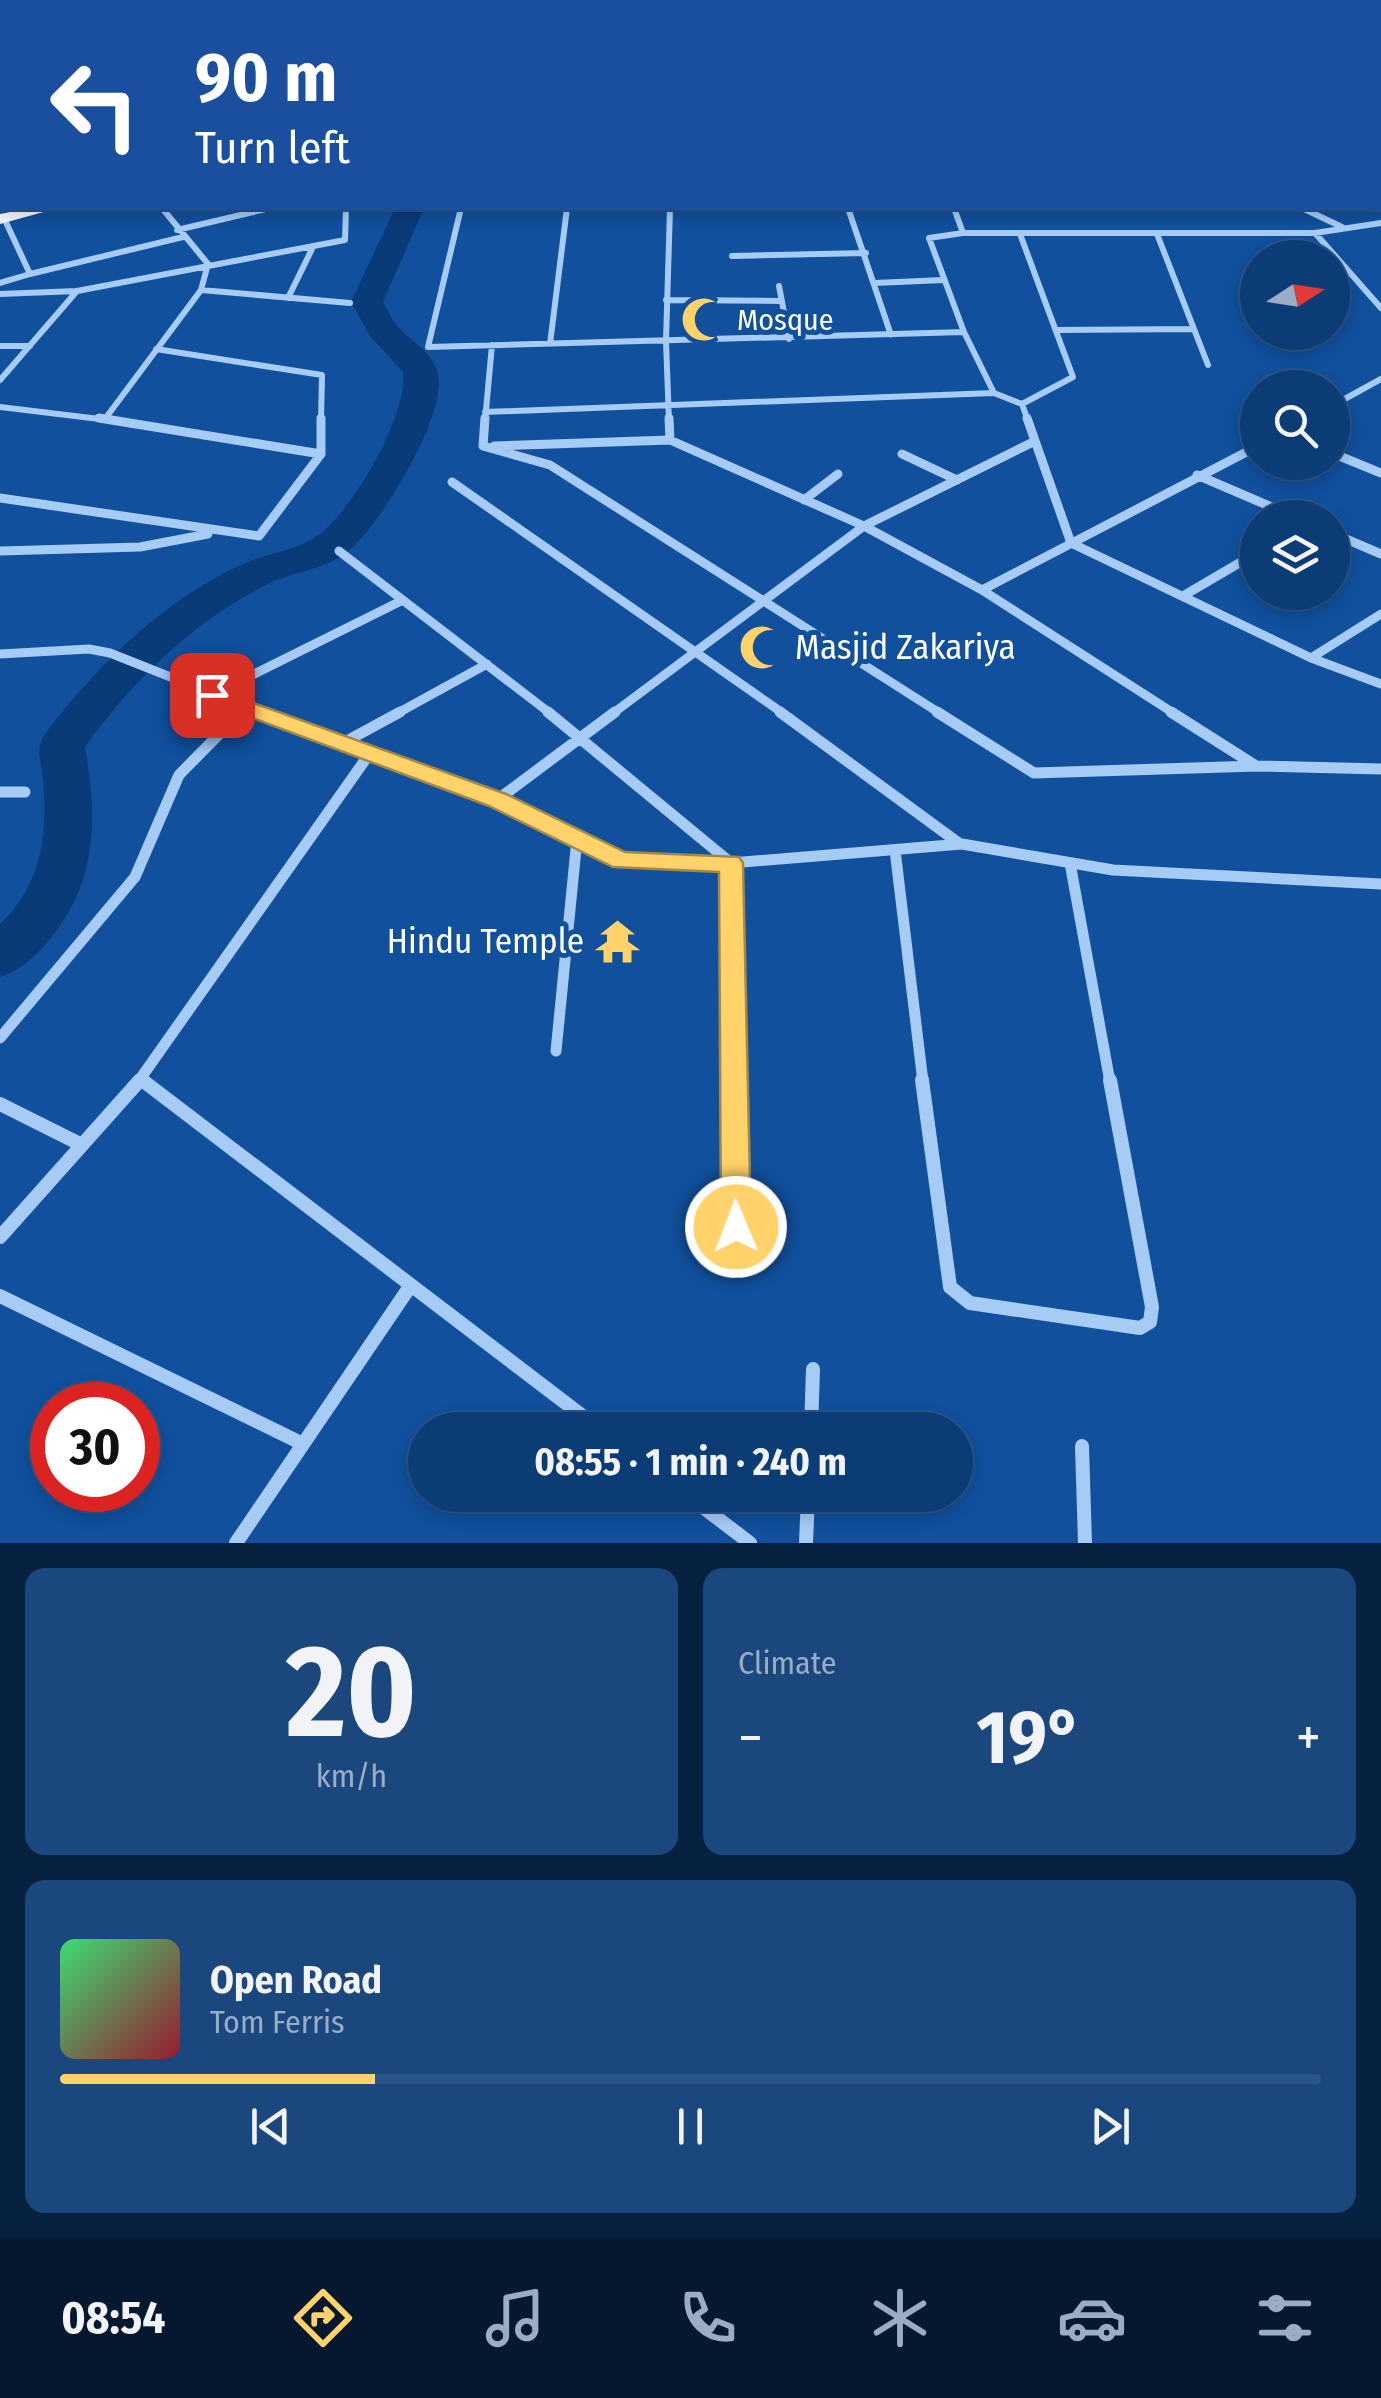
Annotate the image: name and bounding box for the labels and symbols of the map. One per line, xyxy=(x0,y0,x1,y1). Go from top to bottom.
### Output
north arrow xyxy=(1240,240,1350,350)
mosque icon: Mosque xyxy=(680,296,728,344)
place label: Mosque xyxy=(737,302,834,338)
mosque icon: Masjid Zakariya xyxy=(738,623,786,671)
place label: Masjid Zakariya xyxy=(795,626,1016,668)
pin xyxy=(170,653,255,738)
temple icon: Hindu Temple xyxy=(593,917,641,965)
place label: Hindu Temple xyxy=(387,920,584,962)
position arrow xyxy=(684,1175,788,1279)
speed limit sign: 30 xyxy=(30,1382,160,1512)

